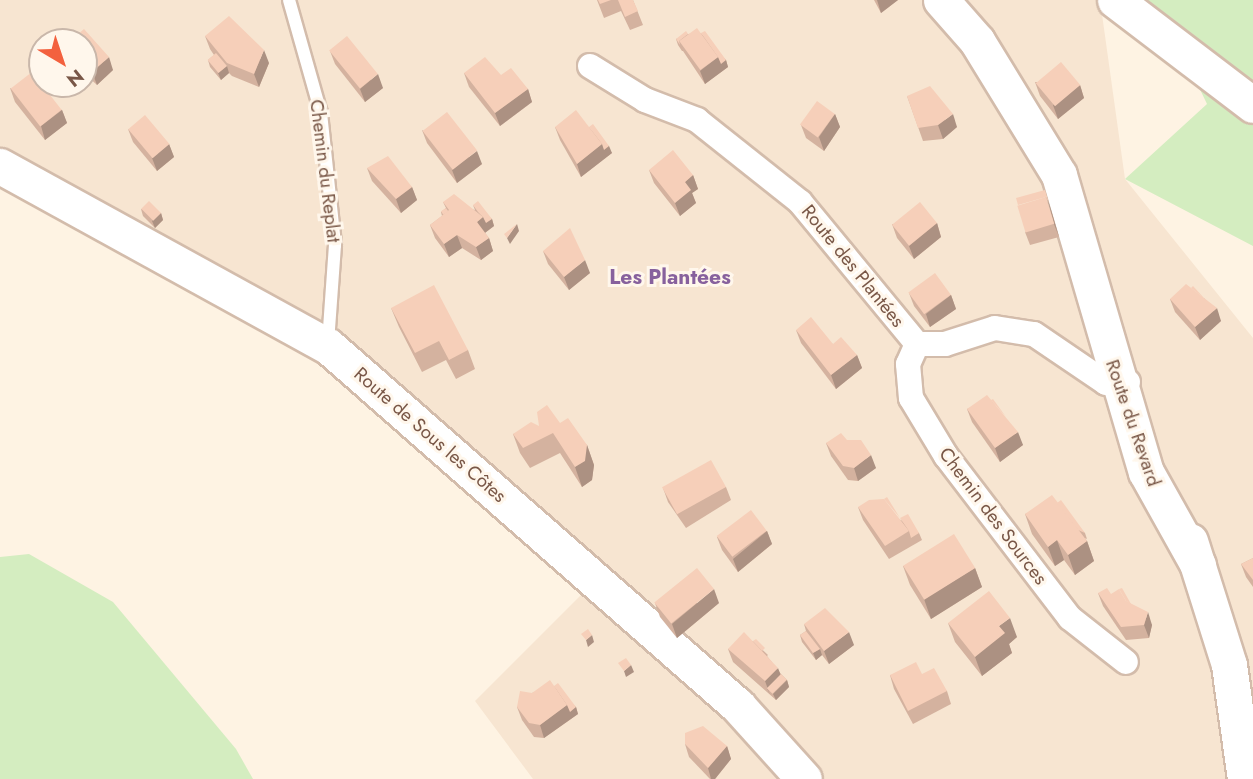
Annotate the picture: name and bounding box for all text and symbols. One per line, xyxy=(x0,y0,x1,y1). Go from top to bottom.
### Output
north arrow xyxy=(28,28,98,98)
text: N xyxy=(61,63,90,93)
street label: Chemin du Replat xyxy=(305,98,345,244)
street label: Route des Plantées xyxy=(797,200,909,332)
district label: Les Plantées xyxy=(609,264,731,290)
street label: Route du Revard xyxy=(1101,357,1165,489)
street label: Route de Sous les Côtes xyxy=(349,363,511,507)
street label: Chemin des Sources xyxy=(934,443,1052,589)

